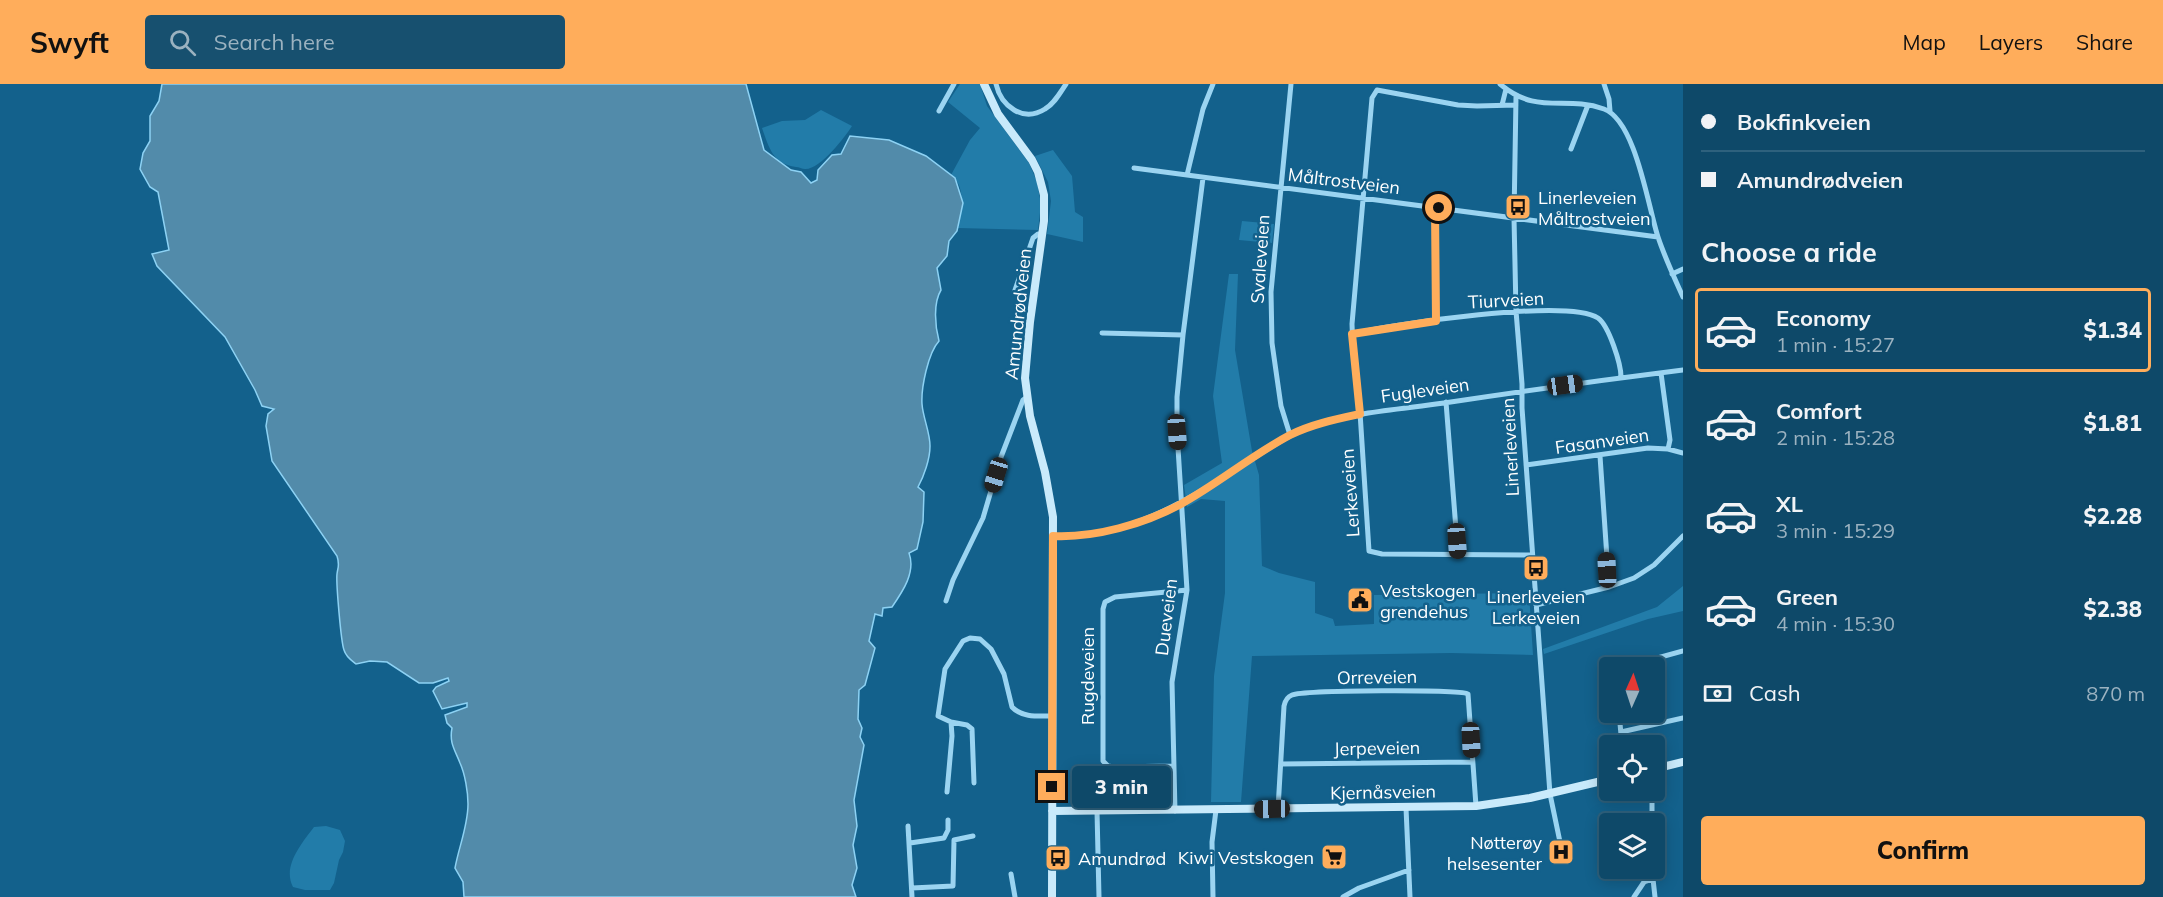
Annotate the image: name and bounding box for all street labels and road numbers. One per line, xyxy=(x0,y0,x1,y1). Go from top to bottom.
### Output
street label: Måltrostveien xyxy=(1287,163,1401,199)
street label: Svaleveien xyxy=(1245,214,1275,304)
street label: Amundrødveien xyxy=(1000,247,1036,381)
street label: Tiurveien xyxy=(1467,287,1545,313)
street label: Fugleveien xyxy=(1379,372,1471,408)
street label: Linerleveien xyxy=(1496,397,1524,497)
street label: Fasanveien xyxy=(1554,423,1650,459)
street label: Lerkeveien xyxy=(1335,448,1365,538)
street label: Dueveien xyxy=(1150,577,1182,657)
street label: Rugdeveien xyxy=(1076,627,1099,725)
street label: Orreveien xyxy=(1337,665,1417,689)
street label: Jerpeveien xyxy=(1334,736,1420,760)
street label: Kjernåsveien xyxy=(1330,780,1436,804)

